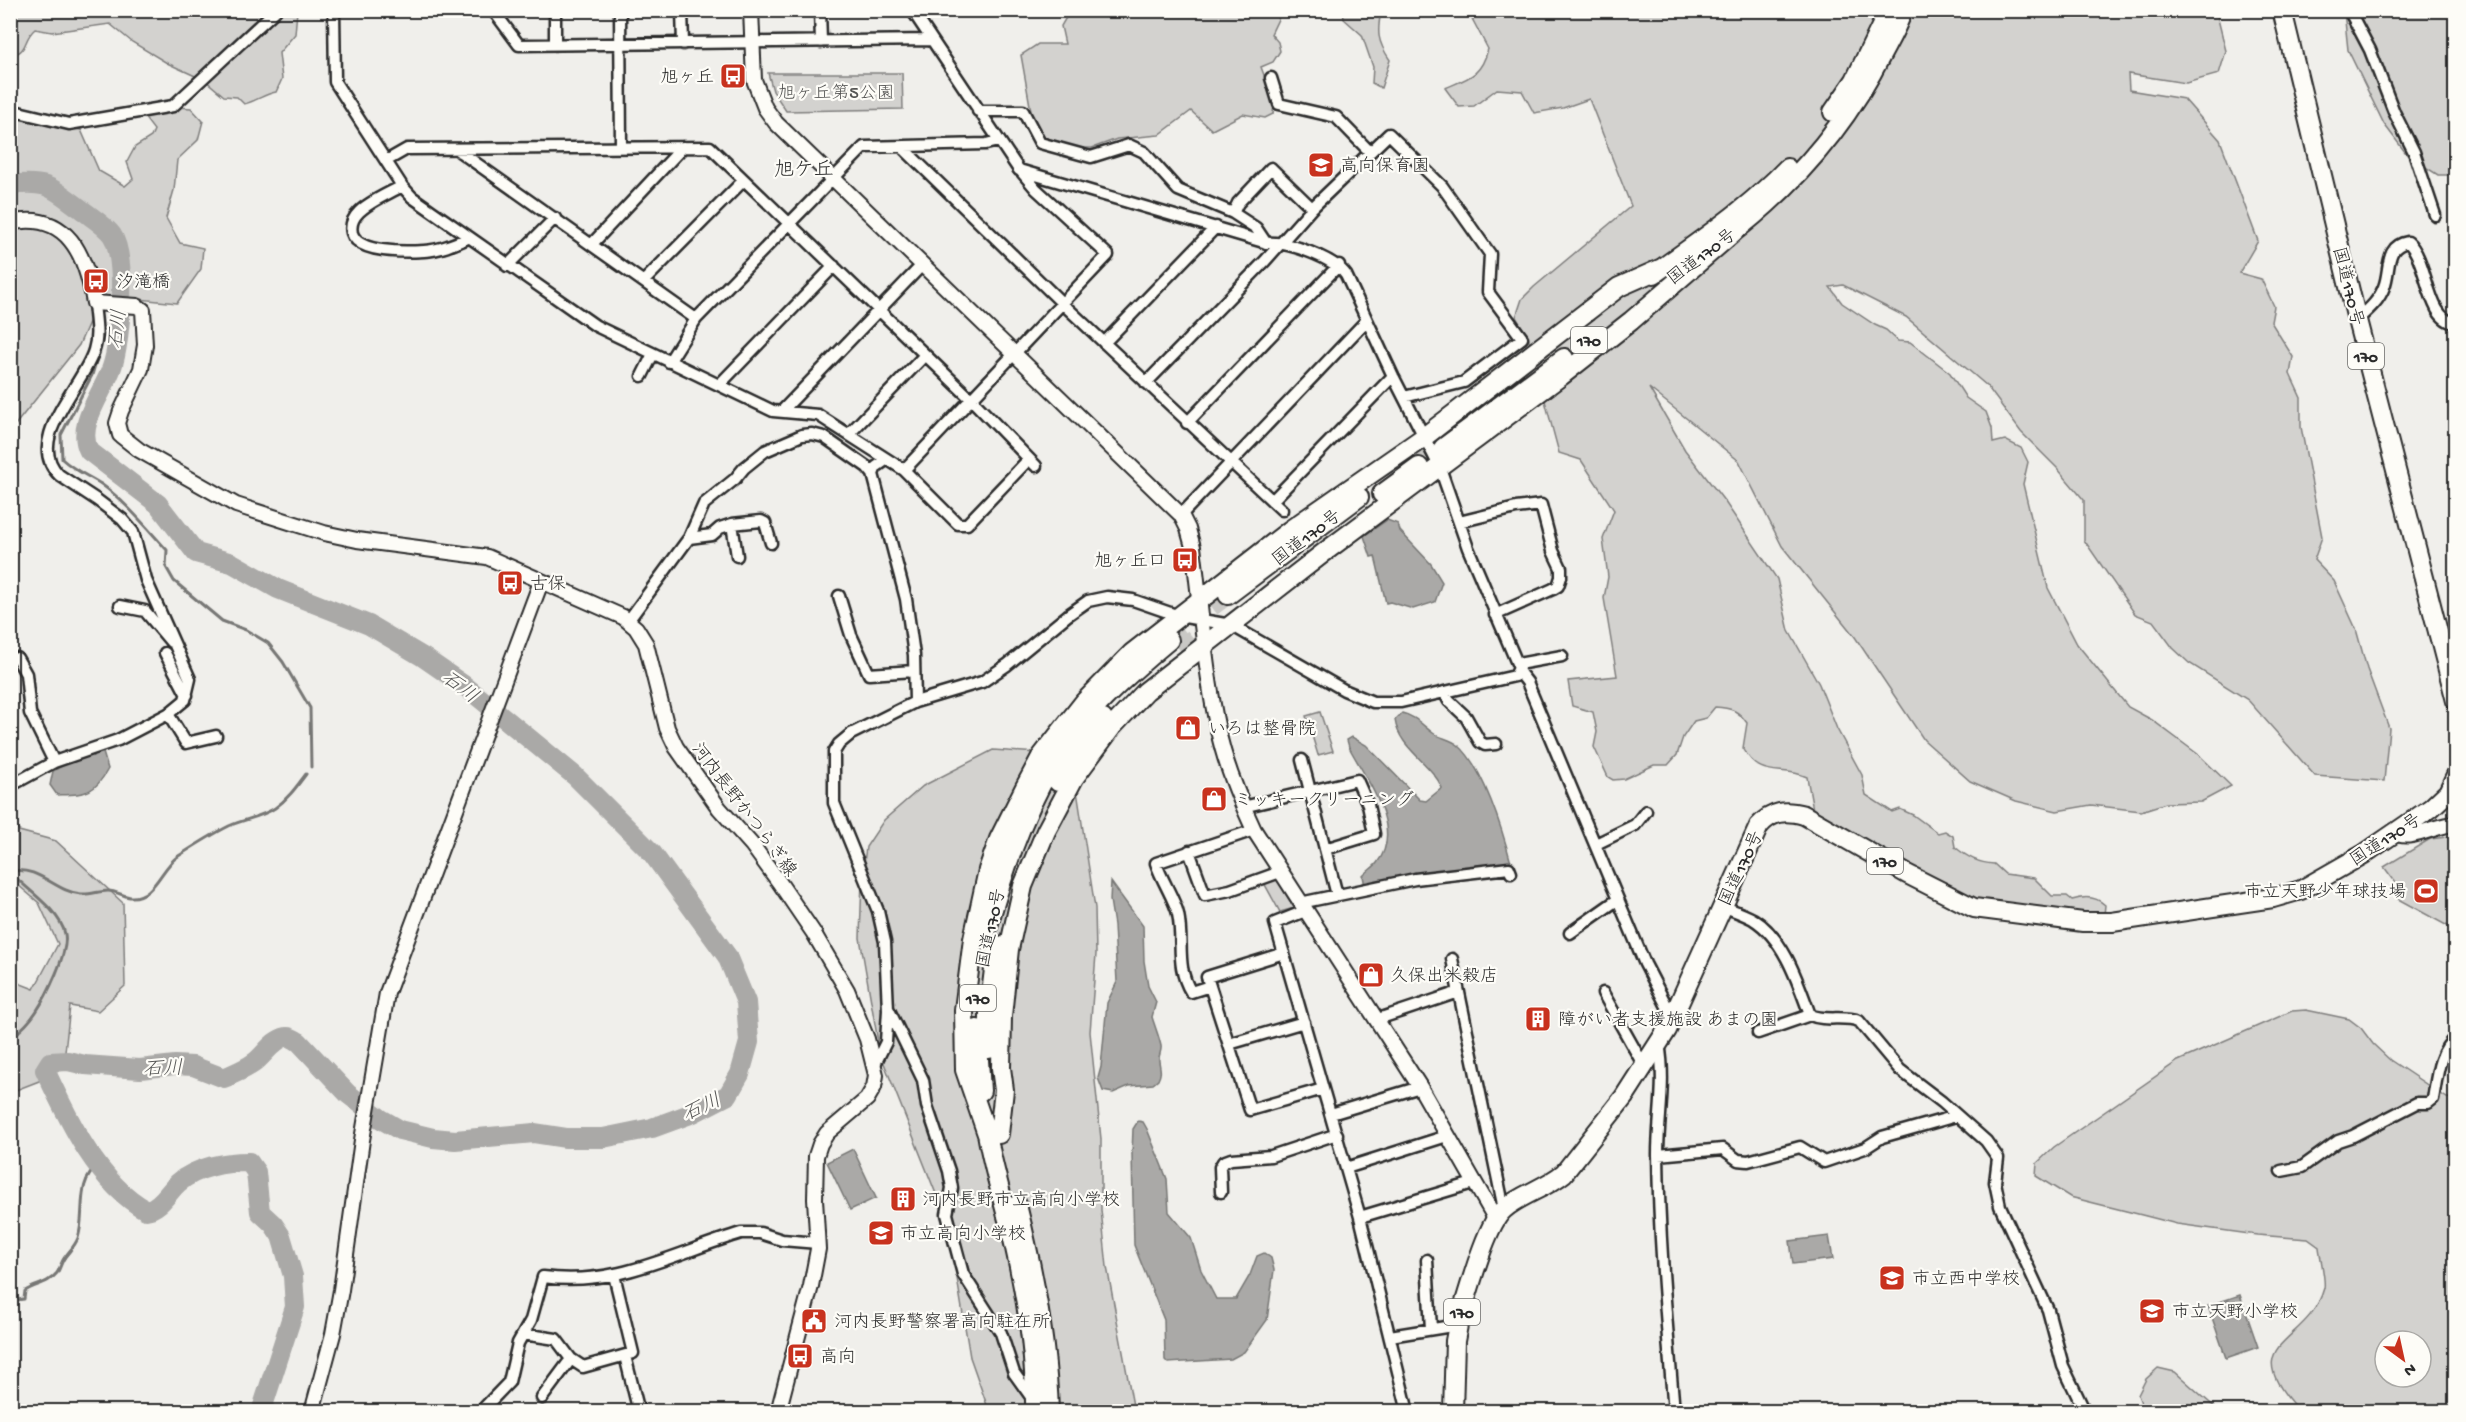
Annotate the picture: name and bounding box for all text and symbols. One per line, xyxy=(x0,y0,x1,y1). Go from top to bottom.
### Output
bus stop icon: 旭ヶ丘 xyxy=(718,61,748,91)
place label: 旭ヶ丘 xyxy=(660,67,714,89)
park label: 旭ヶ丘第5公園 xyxy=(777,83,895,105)
school or university icon: 高向保育園 xyxy=(1306,150,1336,180)
place label: 高向保育園 xyxy=(1340,156,1430,178)
district label: 旭ケ丘 xyxy=(774,159,834,183)
street label: 国道170号 xyxy=(1663,224,1741,291)
street label: 国道170号 xyxy=(2327,245,2368,328)
bus stop icon: 汐滝橋 xyxy=(81,266,111,296)
place label: 汐滝橋 xyxy=(116,272,170,294)
water label: 石川 xyxy=(105,308,133,350)
road number: 170 xyxy=(1571,327,1607,353)
road number: 170 xyxy=(2348,343,2384,369)
street label: 国道170号 xyxy=(1268,505,1346,572)
bus stop icon: 旭ヶ丘口 xyxy=(1170,545,1200,575)
place label: 旭ヶ丘口 xyxy=(1094,551,1166,573)
bus stop icon: 古保 xyxy=(495,568,525,598)
place label: 古保 xyxy=(530,574,566,596)
water label: 石川 xyxy=(436,667,482,710)
shop icon: いろは整骨院 xyxy=(1173,713,1203,743)
place label: いろは整骨院 xyxy=(1208,719,1316,741)
street label: 河内長野かつらぎ線 xyxy=(686,739,801,882)
shop icon: ミッキークリーニング xyxy=(1199,784,1229,814)
place label: ミッキークリーニング xyxy=(1234,790,1414,812)
street label: 国道170号 xyxy=(2346,809,2426,872)
street label: 国道170号 xyxy=(1715,828,1769,910)
road number: 170 xyxy=(1867,848,1903,874)
sports icon: 市立天野少年球技場 xyxy=(2411,876,2441,906)
place label: 市立天野少年球技場 xyxy=(2244,881,2406,904)
street label: 国道170号 xyxy=(973,887,1011,970)
shop icon: 久保出米穀店 xyxy=(1356,960,1386,990)
place label: 久保出米穀店 xyxy=(1390,966,1498,988)
road number: 170 xyxy=(960,985,996,1011)
building icon: 障がい者支援施設 あまの園 xyxy=(1523,1004,1553,1034)
place label: 障がい者支援施設 あまの園 xyxy=(1558,1010,1778,1032)
water label: 石川 xyxy=(143,1057,184,1083)
water label: 石川 xyxy=(679,1089,725,1128)
building icon: 河内長野市立高向小学校 xyxy=(888,1184,918,1214)
place label: 河内長野市立高向小学校 xyxy=(922,1190,1120,1212)
school or university icon: 市立高向小学校 xyxy=(866,1218,896,1248)
place label: 市立高向小学校 xyxy=(900,1224,1026,1246)
school or university icon: 市立西中学校 xyxy=(1877,1263,1907,1293)
place label: 市立西中学校 xyxy=(1912,1269,2020,1291)
school or university icon: 市立天野小学校 xyxy=(2137,1296,2167,1326)
road number: 170 xyxy=(1444,1299,1480,1325)
place label: 市立天野小学校 xyxy=(2172,1302,2298,1324)
public building icon: 河内長野警察署高向駐在所 xyxy=(799,1306,829,1336)
place label: 河内長野警察署高向駐在所 xyxy=(834,1312,1050,1334)
north arrow xyxy=(2373,1329,2433,1389)
bus stop icon: 高向 xyxy=(785,1341,815,1371)
place label: 高向 xyxy=(820,1347,856,1369)
text: N xyxy=(2399,1358,2419,1380)

